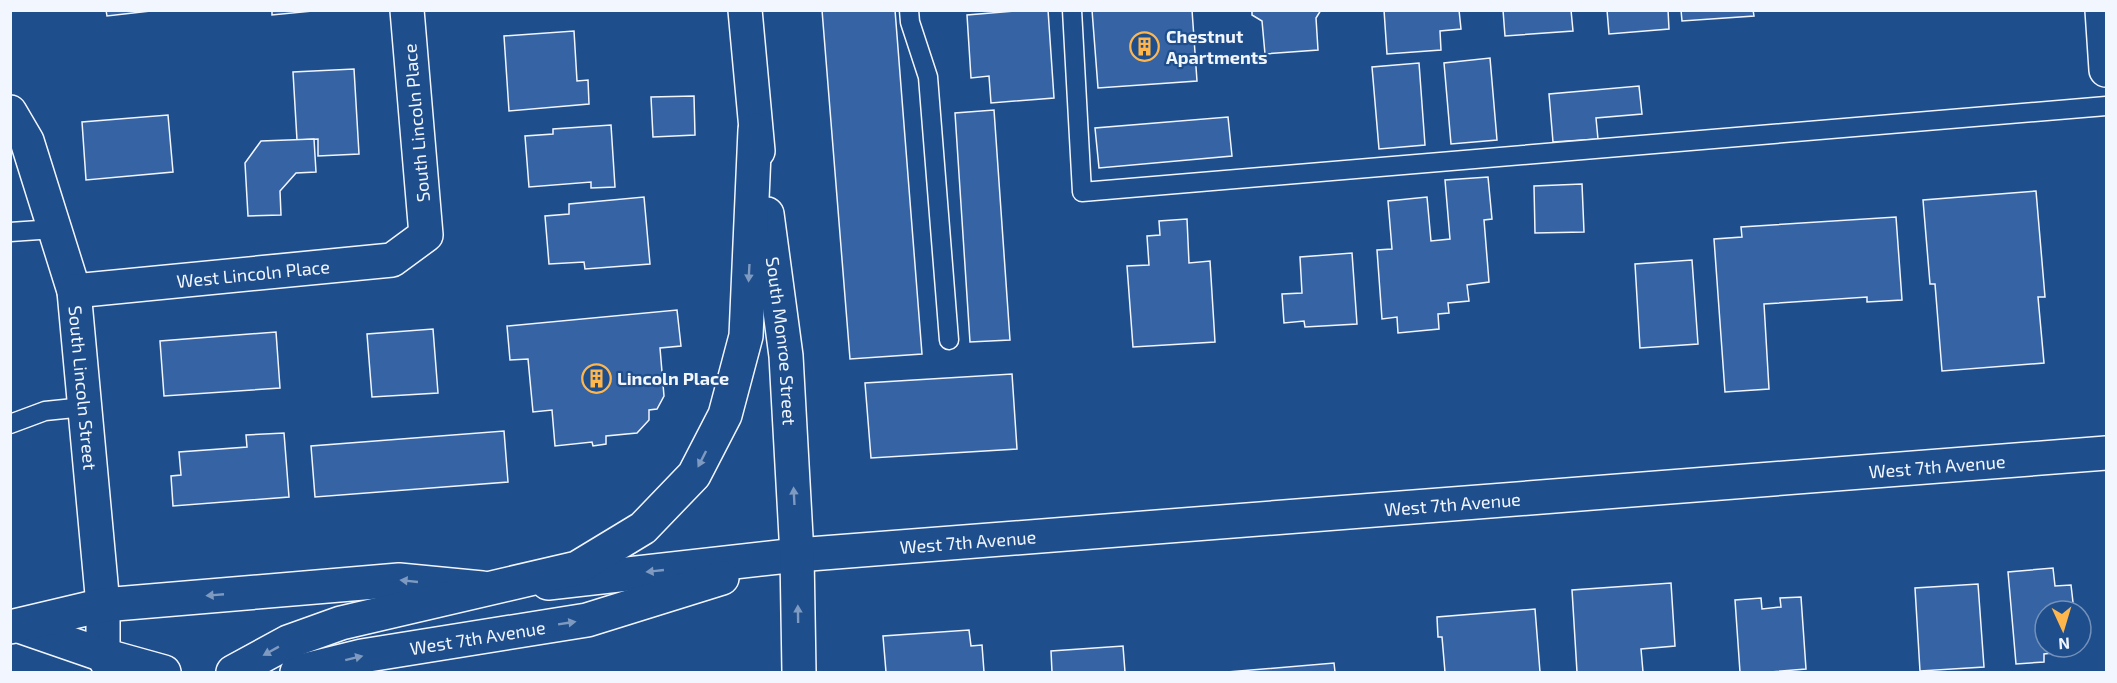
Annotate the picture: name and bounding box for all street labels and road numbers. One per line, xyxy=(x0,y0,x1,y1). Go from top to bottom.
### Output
street label: South Lincoln Place xyxy=(398,43,434,203)
street label: West Lincoln Place xyxy=(176,255,331,292)
street label: South Monroe Street xyxy=(762,255,801,426)
street label: South Lincoln Street xyxy=(64,305,101,471)
street label: West 7th Avenue xyxy=(1868,450,2006,482)
street label: West 7th Avenue xyxy=(1383,488,1522,520)
street label: West 7th Avenue xyxy=(899,525,1037,558)
street label: West 7th Avenue xyxy=(408,616,547,659)

